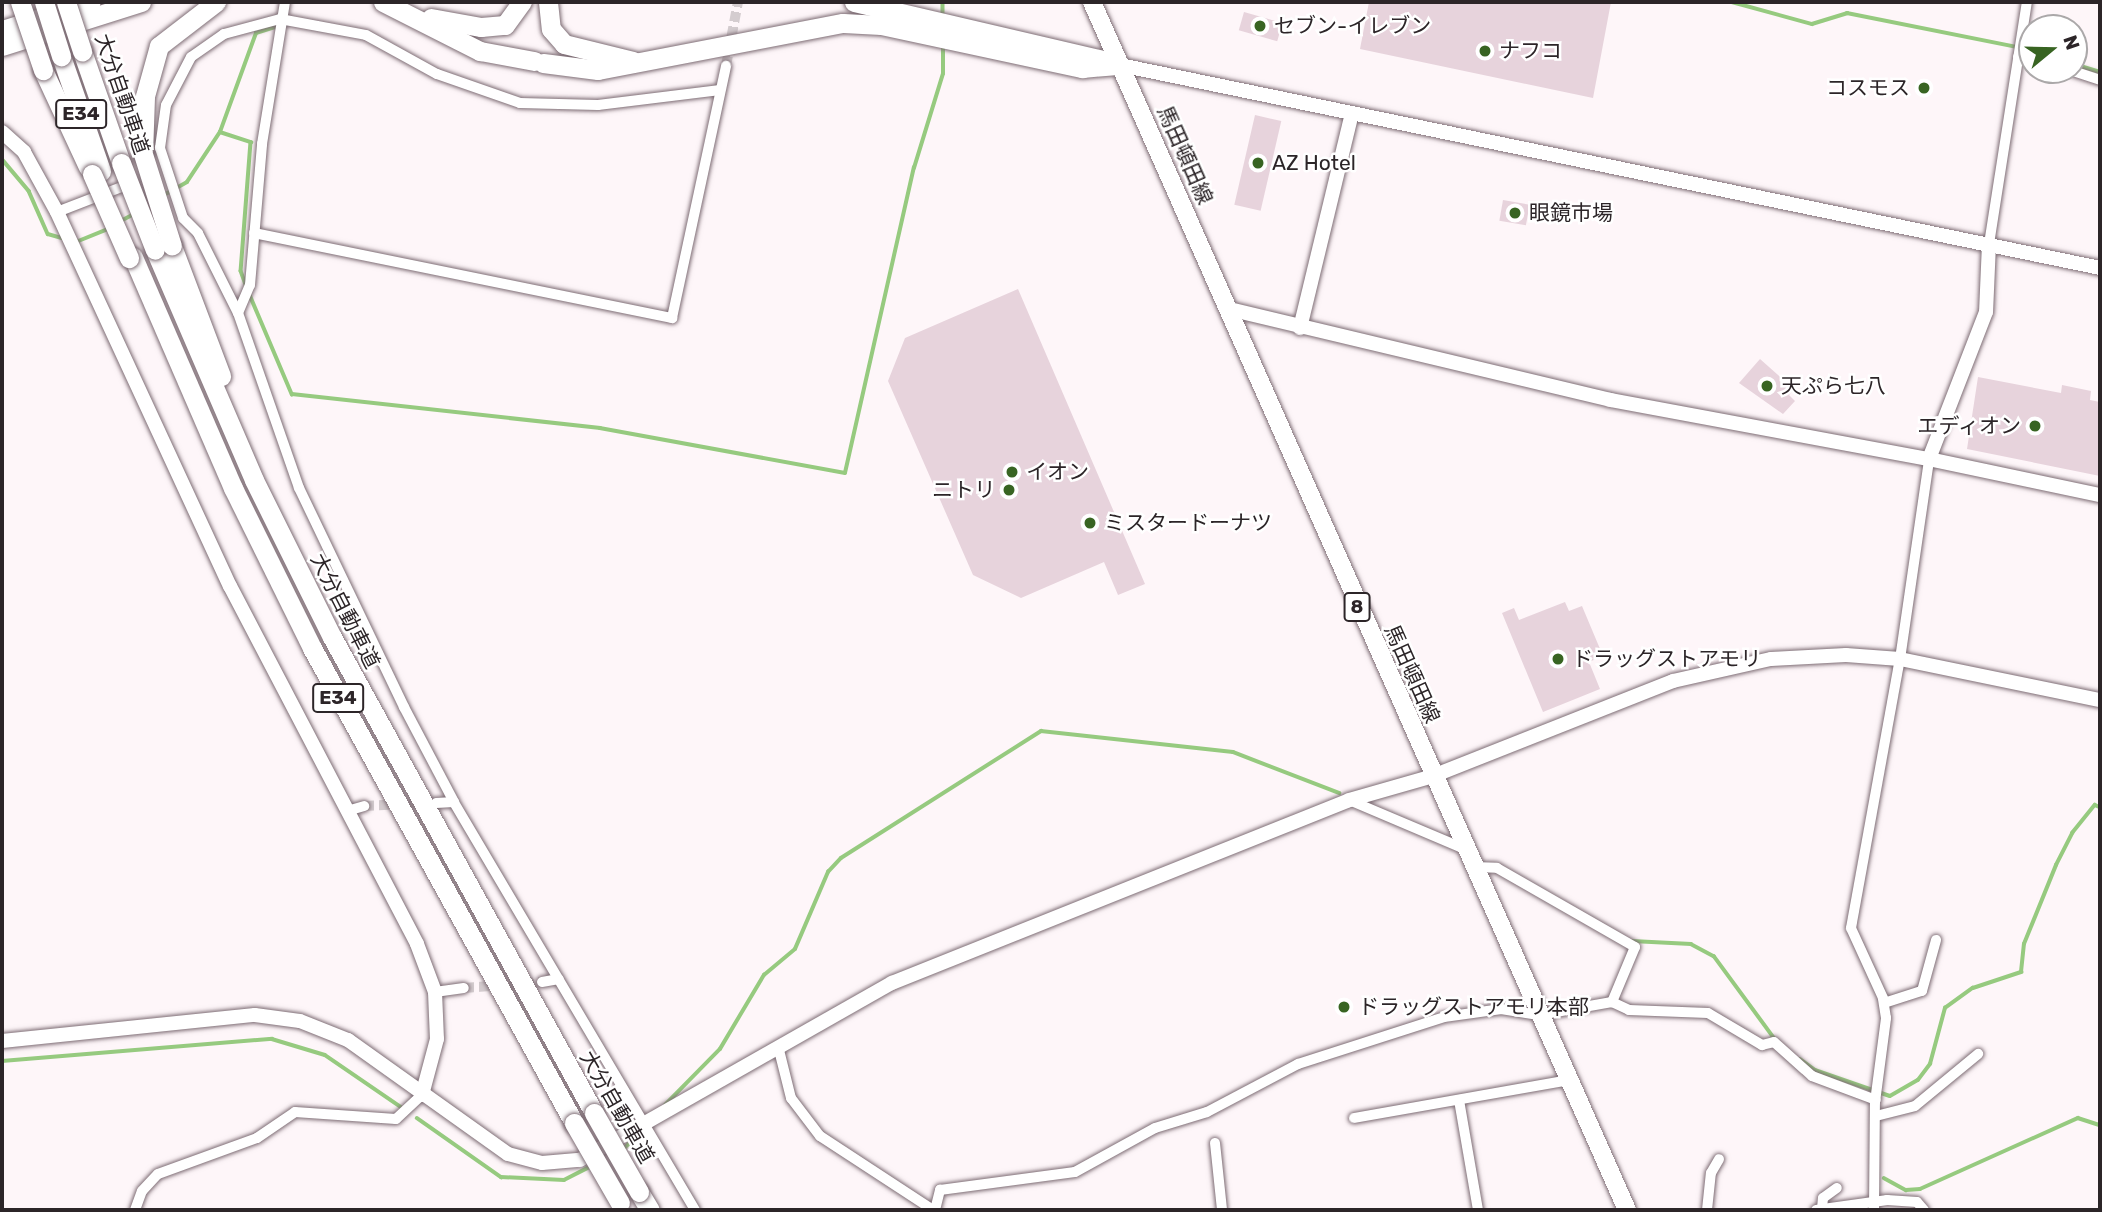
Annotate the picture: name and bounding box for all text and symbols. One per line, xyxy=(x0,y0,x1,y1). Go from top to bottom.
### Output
place label: セブン-イレブン xyxy=(1274,13,1431,39)
north arrow xyxy=(2018,14,2088,84)
marker: セブン-イレブン xyxy=(1252,18,1268,34)
street label: 大分自動車道 xyxy=(90,30,154,158)
text: N xyxy=(2058,32,2085,53)
place label: ナフコ xyxy=(1499,38,1562,64)
marker: ナフコ xyxy=(1477,43,1493,59)
place label: コスモス xyxy=(1826,75,1910,101)
marker: コスモス xyxy=(1916,80,1932,96)
road number: E34 xyxy=(55,98,107,130)
street label: 馬田頓田線 xyxy=(1152,102,1218,208)
place label: AZ Hotel xyxy=(1272,150,1356,176)
marker: AZ Hotel xyxy=(1250,155,1266,171)
place label: 眼鏡市場 xyxy=(1529,200,1613,226)
marker: 眼鏡市場 xyxy=(1507,205,1523,221)
place label: 天ぷら七八 xyxy=(1781,373,1886,399)
marker: 天ぷら七八 xyxy=(1759,378,1775,394)
place label: エディオン xyxy=(1916,413,2021,439)
marker: エディオン xyxy=(2027,418,2043,434)
place label: イオン xyxy=(1026,459,1089,485)
marker: イオン xyxy=(1004,464,1020,480)
place label: ニトリ xyxy=(932,477,995,503)
marker: ニトリ xyxy=(1001,482,1017,498)
place label: ミスタードーナツ xyxy=(1104,510,1272,536)
marker: ミスタードーナツ xyxy=(1082,515,1098,531)
street label: 大分自動車道 xyxy=(305,549,385,673)
road number: 8 xyxy=(1343,592,1371,622)
street label: 馬田頓田線 xyxy=(1379,621,1445,727)
place label: ドラッグストアモリ xyxy=(1572,646,1761,672)
marker: ドラッグストアモリ xyxy=(1550,651,1566,667)
road number: E34 xyxy=(312,682,364,713)
place label: ドラッグストアモリ本部 xyxy=(1358,994,1589,1020)
marker: ドラッグストアモリ本部 xyxy=(1336,999,1352,1015)
street label: 大分自動車道 xyxy=(575,1046,659,1168)

